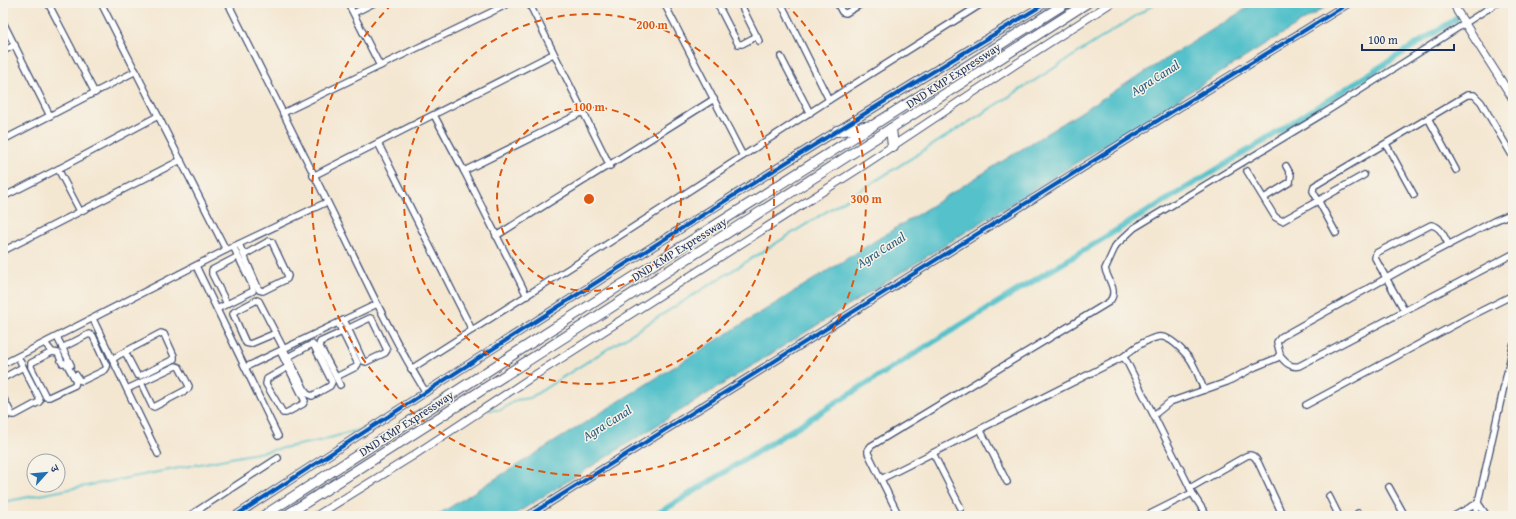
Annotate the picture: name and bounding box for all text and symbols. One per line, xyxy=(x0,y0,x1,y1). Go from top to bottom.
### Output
text: 200 m xyxy=(636,16,669,33)
scale bar xyxy=(1362,26,1454,52)
text: 100 m xyxy=(1368,31,1398,48)
street label: DND KMP Expressway xyxy=(902,38,1004,112)
water label: Agra Canal xyxy=(1126,56,1183,101)
text: 100 m xyxy=(573,98,606,115)
text: 300 m xyxy=(850,190,883,207)
centre of rings xyxy=(582,192,596,206)
street label: DND KMP Expressway xyxy=(628,213,730,285)
water label: Agra Canal xyxy=(852,228,909,273)
street label: DND KMP Expressway xyxy=(355,386,457,460)
water label: Agra Canal xyxy=(578,401,635,446)
north arrow xyxy=(26,453,66,493)
text: उ xyxy=(46,461,64,476)

